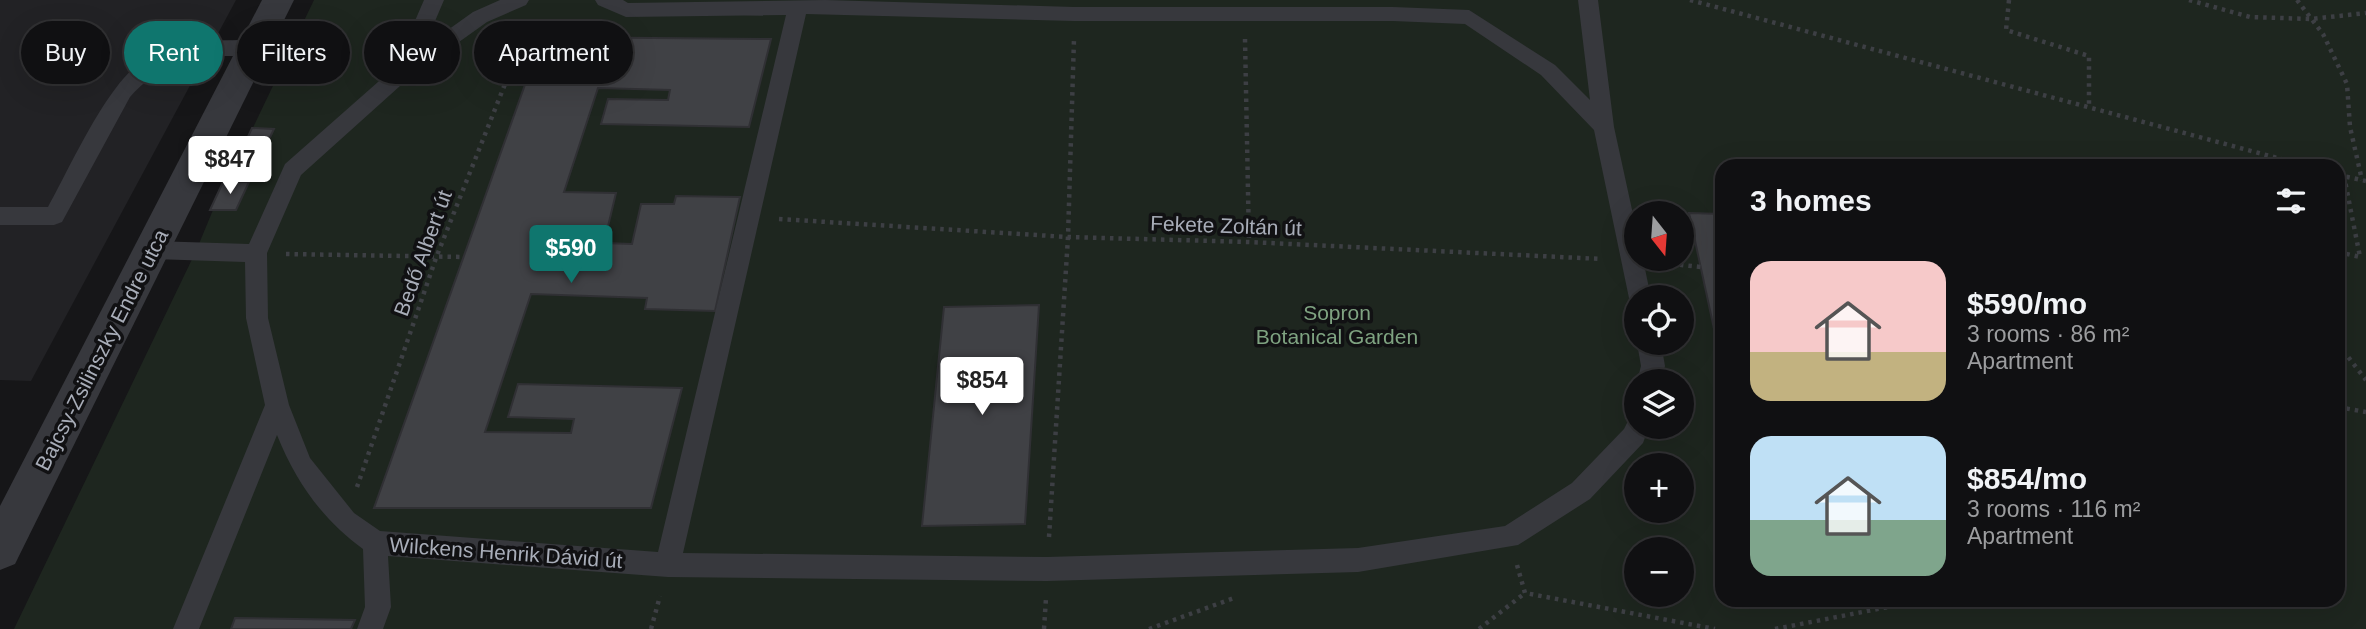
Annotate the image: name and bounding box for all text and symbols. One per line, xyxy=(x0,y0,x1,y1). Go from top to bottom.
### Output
chip: Buy xyxy=(21,21,110,84)
chip: Rent xyxy=(124,21,223,84)
chip: Filters xyxy=(237,21,350,84)
chip: New xyxy=(364,21,460,84)
chip: Apartment xyxy=(474,21,633,84)
pin: $847 xyxy=(189,136,271,196)
text: $847 xyxy=(204,146,256,172)
icon: filters xyxy=(2272,182,2310,220)
text: 3 homes xyxy=(1750,184,1872,217)
street label: Bedő Albert út xyxy=(389,187,456,319)
north arrow xyxy=(1624,201,1694,271)
map controls xyxy=(1624,201,1694,607)
street label: Fekete Zoltán út xyxy=(1150,211,1302,240)
street label: Bajcsy-Zsilinszky Endre utca xyxy=(31,225,173,474)
pin: $590 xyxy=(530,226,612,285)
text: $590 xyxy=(545,235,597,261)
button: locate xyxy=(1624,285,1694,355)
text: $590/mo xyxy=(1967,287,2087,320)
icon: home xyxy=(1806,289,1890,373)
park label: Sopron Botanical Garden xyxy=(1256,301,1418,348)
text: 3 rooms · 86 m² xyxy=(1967,321,2129,347)
text: Apartment xyxy=(1967,348,2073,374)
pin: $854 xyxy=(941,358,1023,417)
text: $854 xyxy=(956,367,1008,393)
button: layers xyxy=(1624,369,1694,439)
button: + xyxy=(1624,453,1694,523)
text: $854/mo xyxy=(1967,462,2087,495)
icon: home xyxy=(1806,464,1890,548)
text: 3 rooms · 116 m² xyxy=(1967,496,2140,522)
text: Apartment xyxy=(1967,523,2073,549)
street label: Wilckens Henrik Dávid út xyxy=(389,533,623,572)
button: − xyxy=(1624,537,1694,607)

